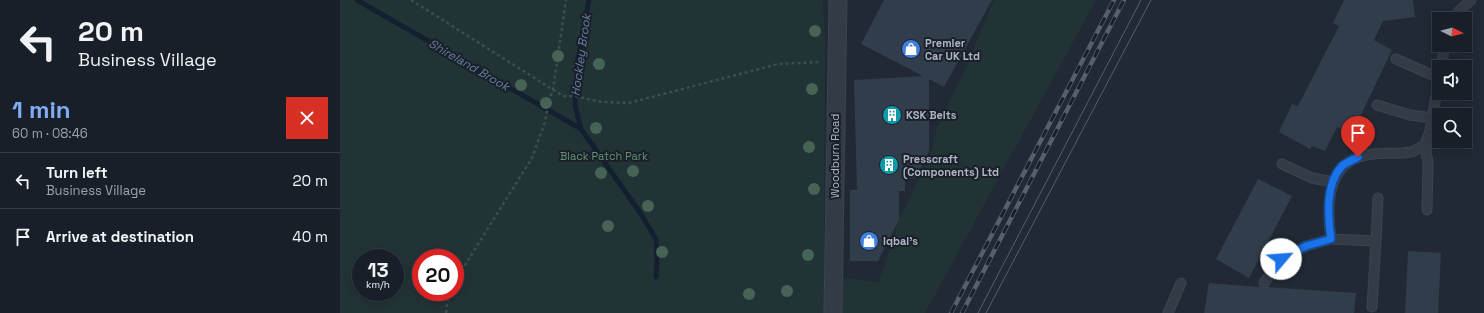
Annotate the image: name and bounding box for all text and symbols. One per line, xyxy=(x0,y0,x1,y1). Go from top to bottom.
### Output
water label: Hockley Brook xyxy=(567,11,595,97)
north arrow xyxy=(1432,12,1472,52)
map controls xyxy=(1432,12,1472,148)
text: 20 m xyxy=(78,13,144,49)
icon: left xyxy=(12,16,64,68)
water label: Shireland Brook xyxy=(426,35,514,95)
place label: Premier Car UK Ltd xyxy=(925,36,980,63)
shop icon: Premier Car UK Ltd xyxy=(900,38,922,60)
text: Business Village xyxy=(78,48,217,71)
button: sound xyxy=(1432,60,1472,100)
text: 1 min xyxy=(12,94,71,125)
button: close xyxy=(286,97,328,139)
building icon: KSK Belts xyxy=(881,104,903,126)
place label: KSK Belts xyxy=(906,108,957,122)
button: search xyxy=(1432,108,1472,148)
street label: Woodburn Road xyxy=(828,114,842,198)
pin xyxy=(1341,116,1375,157)
icon: arrive xyxy=(1347,122,1369,144)
text: 60 m · 08:46 xyxy=(12,125,88,142)
park label: Black Patch Park xyxy=(560,149,648,163)
place label: Presscraft (Components) Ltd xyxy=(903,152,999,180)
building icon: Presscraft (Components) Ltd xyxy=(878,154,900,176)
text: Turn left xyxy=(46,163,108,182)
icon: left xyxy=(12,170,34,192)
text: 20 m xyxy=(293,171,328,190)
text: Business Village xyxy=(46,182,146,199)
icon: arrive xyxy=(12,226,34,248)
text: Arrive at destination xyxy=(46,227,194,246)
text: 40 m xyxy=(292,227,328,246)
shop icon: Iqbal's xyxy=(858,230,880,252)
place label: Iqbal's xyxy=(883,234,918,248)
position arrow xyxy=(1260,238,1302,280)
speed limit sign: 20 xyxy=(412,249,464,301)
text: 13 xyxy=(367,257,389,283)
text: km/h xyxy=(366,278,390,291)

